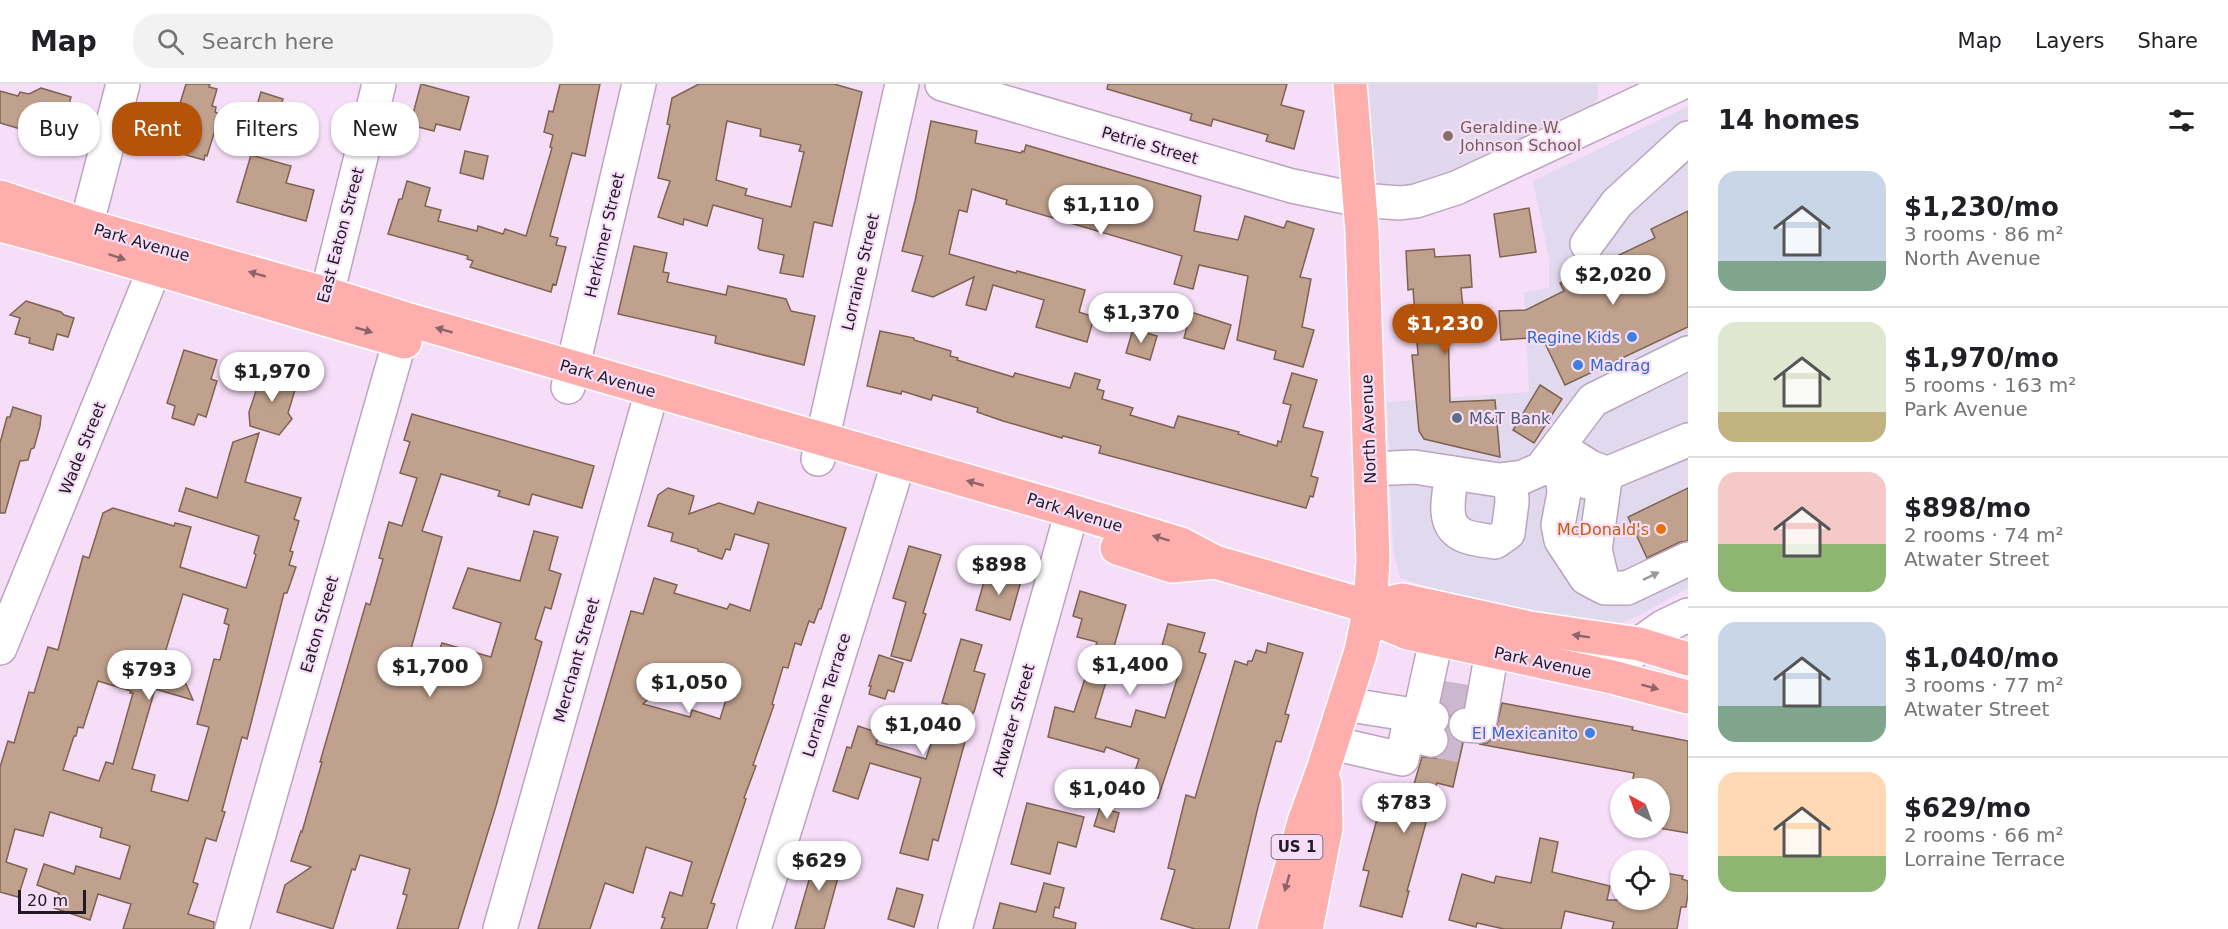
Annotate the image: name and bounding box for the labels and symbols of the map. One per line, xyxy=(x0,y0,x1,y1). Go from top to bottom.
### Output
place label: Geraldine W. Johnson School xyxy=(1459,118,1581,155)
street label: Petrie Street xyxy=(1099,123,1200,168)
marker: Geraldine W. Johnson School xyxy=(1441,129,1455,143)
street label: East Eaton Street xyxy=(313,165,368,305)
street label: Herkimer Street xyxy=(581,171,628,300)
pin: $1,110 xyxy=(1052,185,1150,236)
street label: Lorraine Street xyxy=(838,212,883,332)
street label: Park Avenue xyxy=(92,220,192,265)
one-way arrow xyxy=(108,253,126,263)
pin: $2,020 xyxy=(1564,255,1662,306)
one-way arrow xyxy=(248,269,266,278)
pin: $1,370 xyxy=(1092,293,1190,344)
pin: $1,230 xyxy=(1396,304,1494,355)
one-way arrow xyxy=(435,325,453,334)
one-way arrow xyxy=(356,326,374,335)
place label: Regine Kids xyxy=(1527,328,1620,347)
marker: Regine Kids xyxy=(1625,330,1639,344)
pin: $1,970 xyxy=(223,352,321,403)
street label: Park Avenue xyxy=(558,356,658,401)
place label: Madrag xyxy=(1590,356,1650,375)
marker: Madrag xyxy=(1571,358,1585,372)
street label: North Avenue xyxy=(1357,374,1380,484)
street label: Wade Street xyxy=(55,399,110,497)
place label: M&T Bank xyxy=(1469,409,1551,428)
marker: M&T Bank xyxy=(1450,411,1464,425)
one-way arrow xyxy=(965,478,983,487)
street label: Park Avenue xyxy=(1025,489,1125,536)
place label: McDonald's xyxy=(1557,520,1649,539)
marker: McDonald's xyxy=(1654,522,1668,536)
one-way arrow xyxy=(1152,533,1170,542)
pin: $898 xyxy=(963,545,1035,596)
one-way arrow xyxy=(1643,572,1660,581)
street label: Eaton Street xyxy=(297,574,342,675)
street label: Merchant Street xyxy=(550,596,603,725)
street label: Lorraine Terrace xyxy=(799,631,854,760)
one-way arrow xyxy=(1571,631,1590,640)
street label: Park Avenue xyxy=(1492,643,1593,682)
pin: $1,400 xyxy=(1081,645,1179,696)
pin: $1,700 xyxy=(381,647,479,698)
pin: $793 xyxy=(113,650,185,701)
street label: Atwater Street xyxy=(988,662,1039,779)
pin: $1,050 xyxy=(640,663,738,714)
one-way arrow xyxy=(1641,683,1659,692)
pin: $1,040 xyxy=(874,705,972,756)
place label: El Mexicanito xyxy=(1472,724,1578,743)
marker: El Mexicanito xyxy=(1583,726,1597,740)
pin: $1,040 xyxy=(1058,769,1156,820)
north arrow xyxy=(1610,778,1670,838)
pin: $783 xyxy=(1368,783,1440,834)
road number: US 1 xyxy=(1272,835,1322,859)
pin: $629 xyxy=(783,841,855,892)
one-way arrow xyxy=(1282,874,1291,892)
scale bar xyxy=(18,887,86,914)

